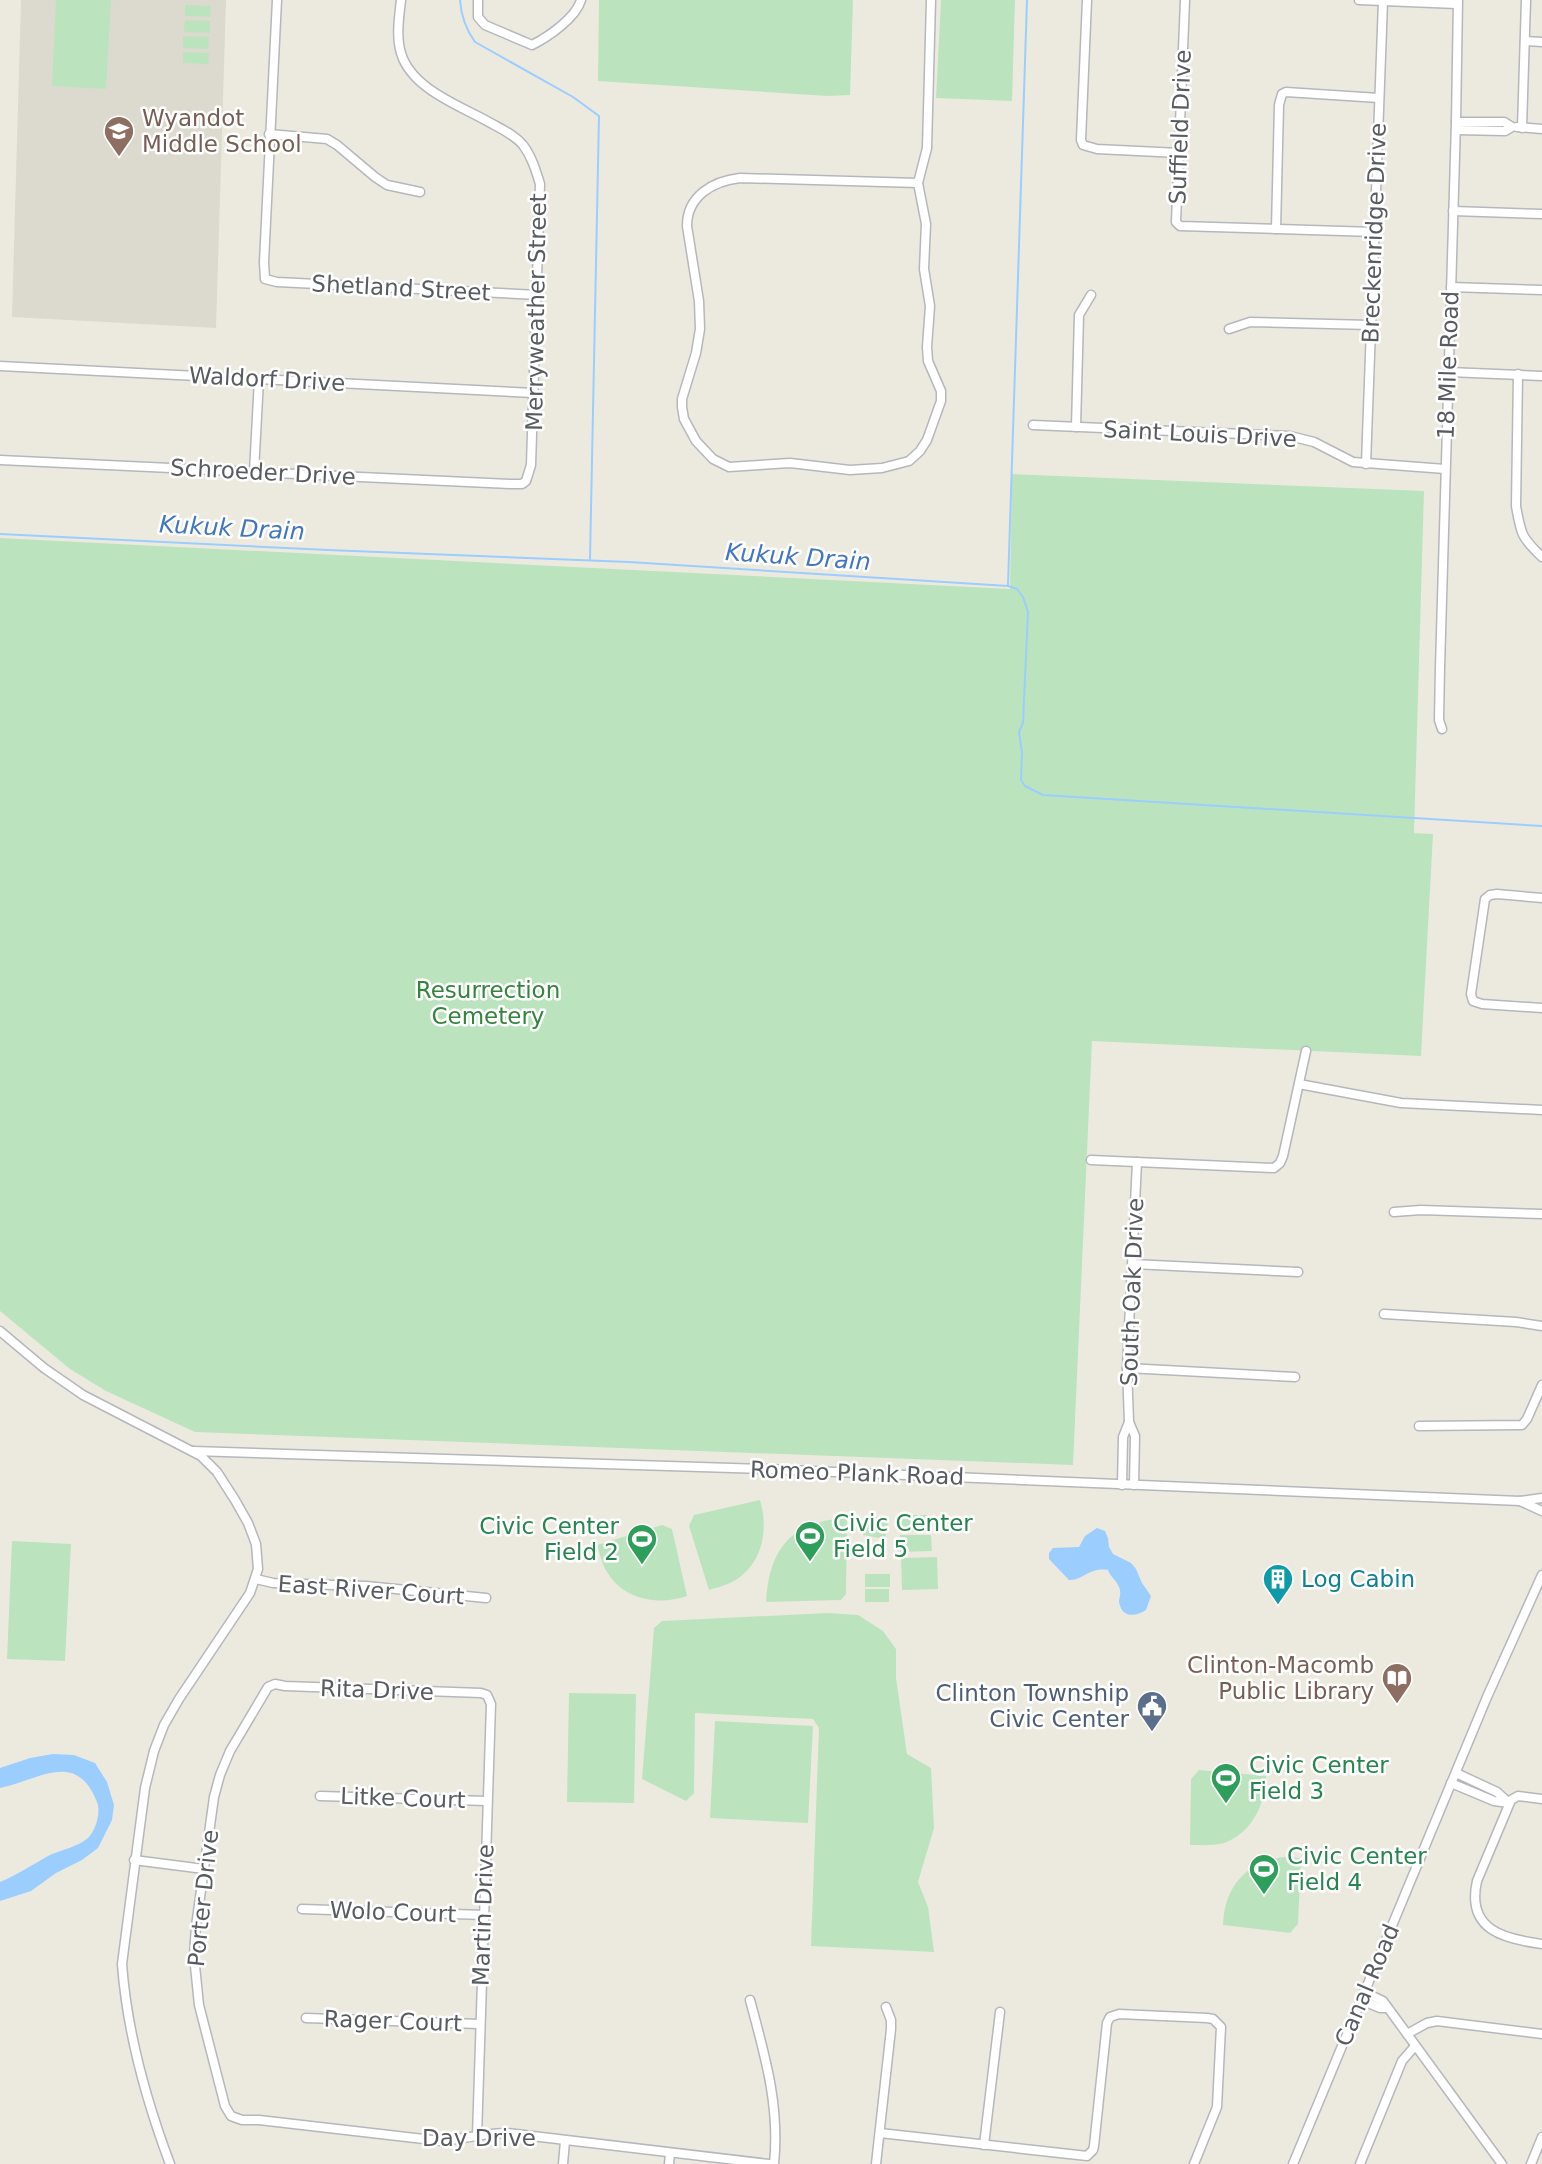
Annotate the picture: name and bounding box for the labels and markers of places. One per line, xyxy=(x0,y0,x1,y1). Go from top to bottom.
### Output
place label: Wyandot Middle School xyxy=(142,105,302,157)
school or university icon: Wyandot Middle School xyxy=(102,114,136,158)
place label: Civic Center Field 5 xyxy=(833,1510,973,1562)
place label: Civic Center Field 2 xyxy=(479,1513,620,1565)
sports icon: Civic Center Field 5 xyxy=(793,1519,827,1563)
sports icon: Civic Center Field 2 xyxy=(625,1522,659,1566)
building icon: Log Cabin xyxy=(1261,1562,1295,1606)
place label: Log Cabin xyxy=(1301,1566,1415,1592)
place label: Clinton-Macomb Public Library xyxy=(1187,1652,1374,1704)
library icon: Clinton-Macomb Public Library xyxy=(1380,1661,1414,1705)
place label: Clinton Township Civic Center xyxy=(935,1680,1130,1732)
public building icon: Clinton Township Civic Center xyxy=(1135,1689,1169,1733)
place label: Civic Center Field 3 xyxy=(1249,1752,1389,1804)
sports icon: Civic Center Field 3 xyxy=(1209,1761,1243,1805)
place label: Civic Center Field 4 xyxy=(1287,1843,1427,1895)
sports icon: Civic Center Field 4 xyxy=(1247,1852,1281,1896)

